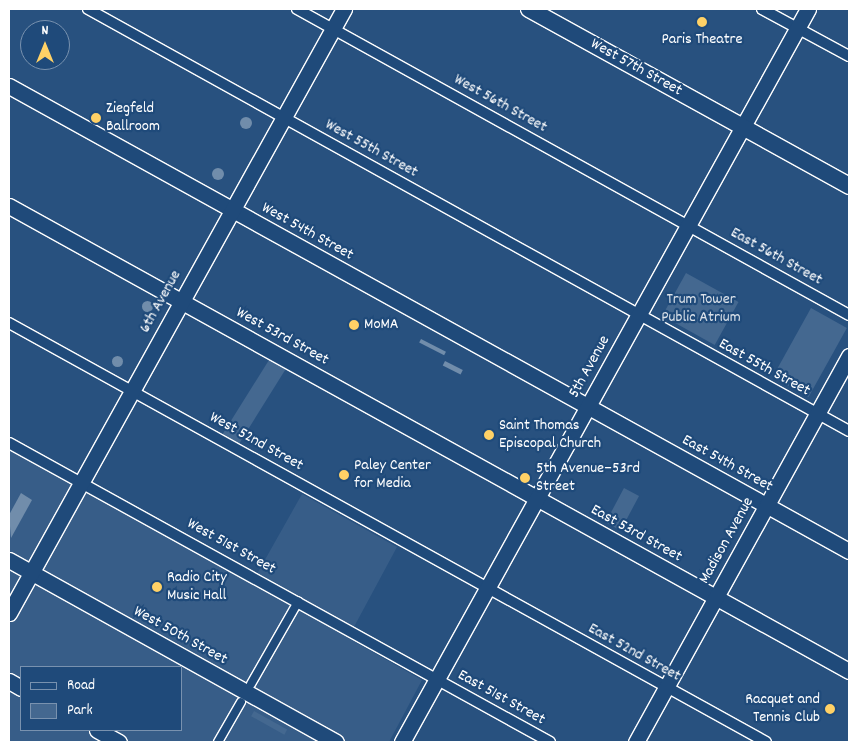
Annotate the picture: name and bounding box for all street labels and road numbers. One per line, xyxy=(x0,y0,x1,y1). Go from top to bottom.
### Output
street label: West 57th Street xyxy=(587,35,685,101)
street label: West 56th Street xyxy=(450,71,550,137)
street label: West 55th Street xyxy=(321,116,421,182)
street label: West 54th Street xyxy=(258,199,356,265)
street label: East 56th Street xyxy=(727,224,825,290)
street label: 6th Avenue xyxy=(136,267,186,337)
street label: West 53rd Street xyxy=(232,304,332,370)
street label: 5th Avenue xyxy=(565,333,615,401)
street label: East 55th Street xyxy=(715,335,813,401)
street label: West 52nd Street xyxy=(206,408,306,476)
street label: East 54th Street xyxy=(678,431,776,497)
street label: Madison Avenue xyxy=(695,494,759,588)
street label: East 53rd Street xyxy=(587,501,685,567)
street label: West 51st Street xyxy=(183,515,279,579)
street label: West 50th Street xyxy=(130,602,230,670)
street label: East 52nd Street xyxy=(584,620,684,686)
street label: East 51st Street xyxy=(454,666,548,730)

